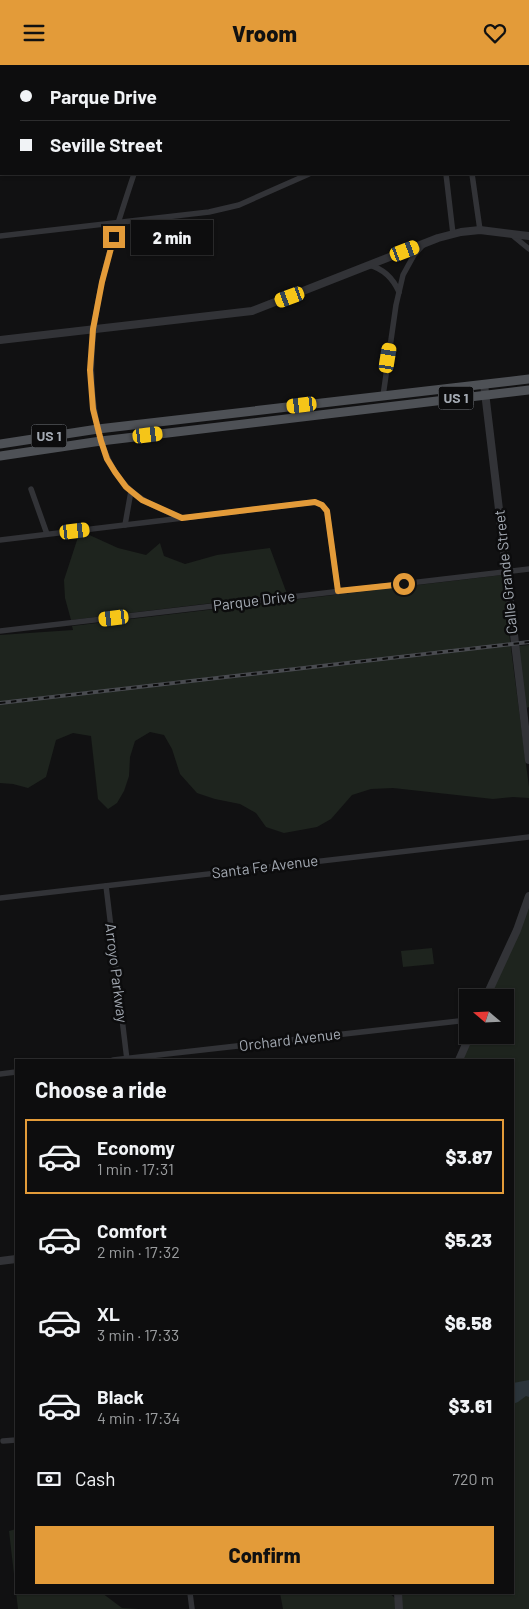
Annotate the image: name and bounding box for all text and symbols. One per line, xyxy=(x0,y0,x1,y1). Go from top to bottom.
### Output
icon: menu xyxy=(20,19,48,47)
icon: heart xyxy=(481,19,509,47)
text: Vroom xyxy=(232,20,297,46)
text: Parque Drive xyxy=(50,85,157,108)
text: Seville Street xyxy=(50,133,163,156)
callout: 2 min xyxy=(132,219,214,255)
route end xyxy=(103,226,125,248)
text: 2 min xyxy=(153,228,191,247)
car xyxy=(388,239,421,263)
car xyxy=(273,285,306,309)
car xyxy=(378,342,397,374)
road number: US 1 xyxy=(438,387,474,409)
car xyxy=(286,396,317,414)
road number: US 1 xyxy=(32,425,66,447)
car xyxy=(132,426,163,444)
street label: Calle Grande Street xyxy=(490,509,520,635)
car xyxy=(59,522,90,540)
route start xyxy=(393,573,415,595)
street label: Parque Drive xyxy=(212,586,296,614)
car xyxy=(98,609,129,627)
street label: Santa Fe Avenue xyxy=(211,851,319,881)
street label: Arroyo Parkway xyxy=(102,922,132,1024)
north arrow xyxy=(459,989,514,1044)
map controls xyxy=(459,989,514,1044)
street label: Orchard Avenue xyxy=(238,1024,342,1054)
text: Choose a ride xyxy=(35,1076,167,1102)
icon: car xyxy=(37,1134,82,1179)
text: Economy xyxy=(97,1136,175,1159)
text: $3.87 xyxy=(446,1145,492,1168)
text: 1 min · 17:31 xyxy=(97,1159,174,1178)
icon: car xyxy=(37,1217,82,1262)
text: Comfort xyxy=(97,1219,167,1242)
text: $5.23 xyxy=(445,1228,492,1251)
text: 2 min · 17:32 xyxy=(97,1242,180,1261)
icon: car xyxy=(37,1300,82,1345)
text: XL xyxy=(97,1302,120,1325)
text: $6.58 xyxy=(445,1311,492,1334)
text: 3 min · 17:33 xyxy=(97,1325,179,1344)
icon: car xyxy=(37,1383,82,1428)
text: Black xyxy=(97,1385,144,1408)
text: $3.61 xyxy=(449,1394,492,1417)
text: 4 min · 17:34 xyxy=(97,1408,180,1427)
icon: cash xyxy=(35,1465,63,1493)
text: Cash xyxy=(75,1467,116,1490)
text: 720 m xyxy=(452,1469,494,1488)
button: Confirm xyxy=(35,1526,494,1584)

